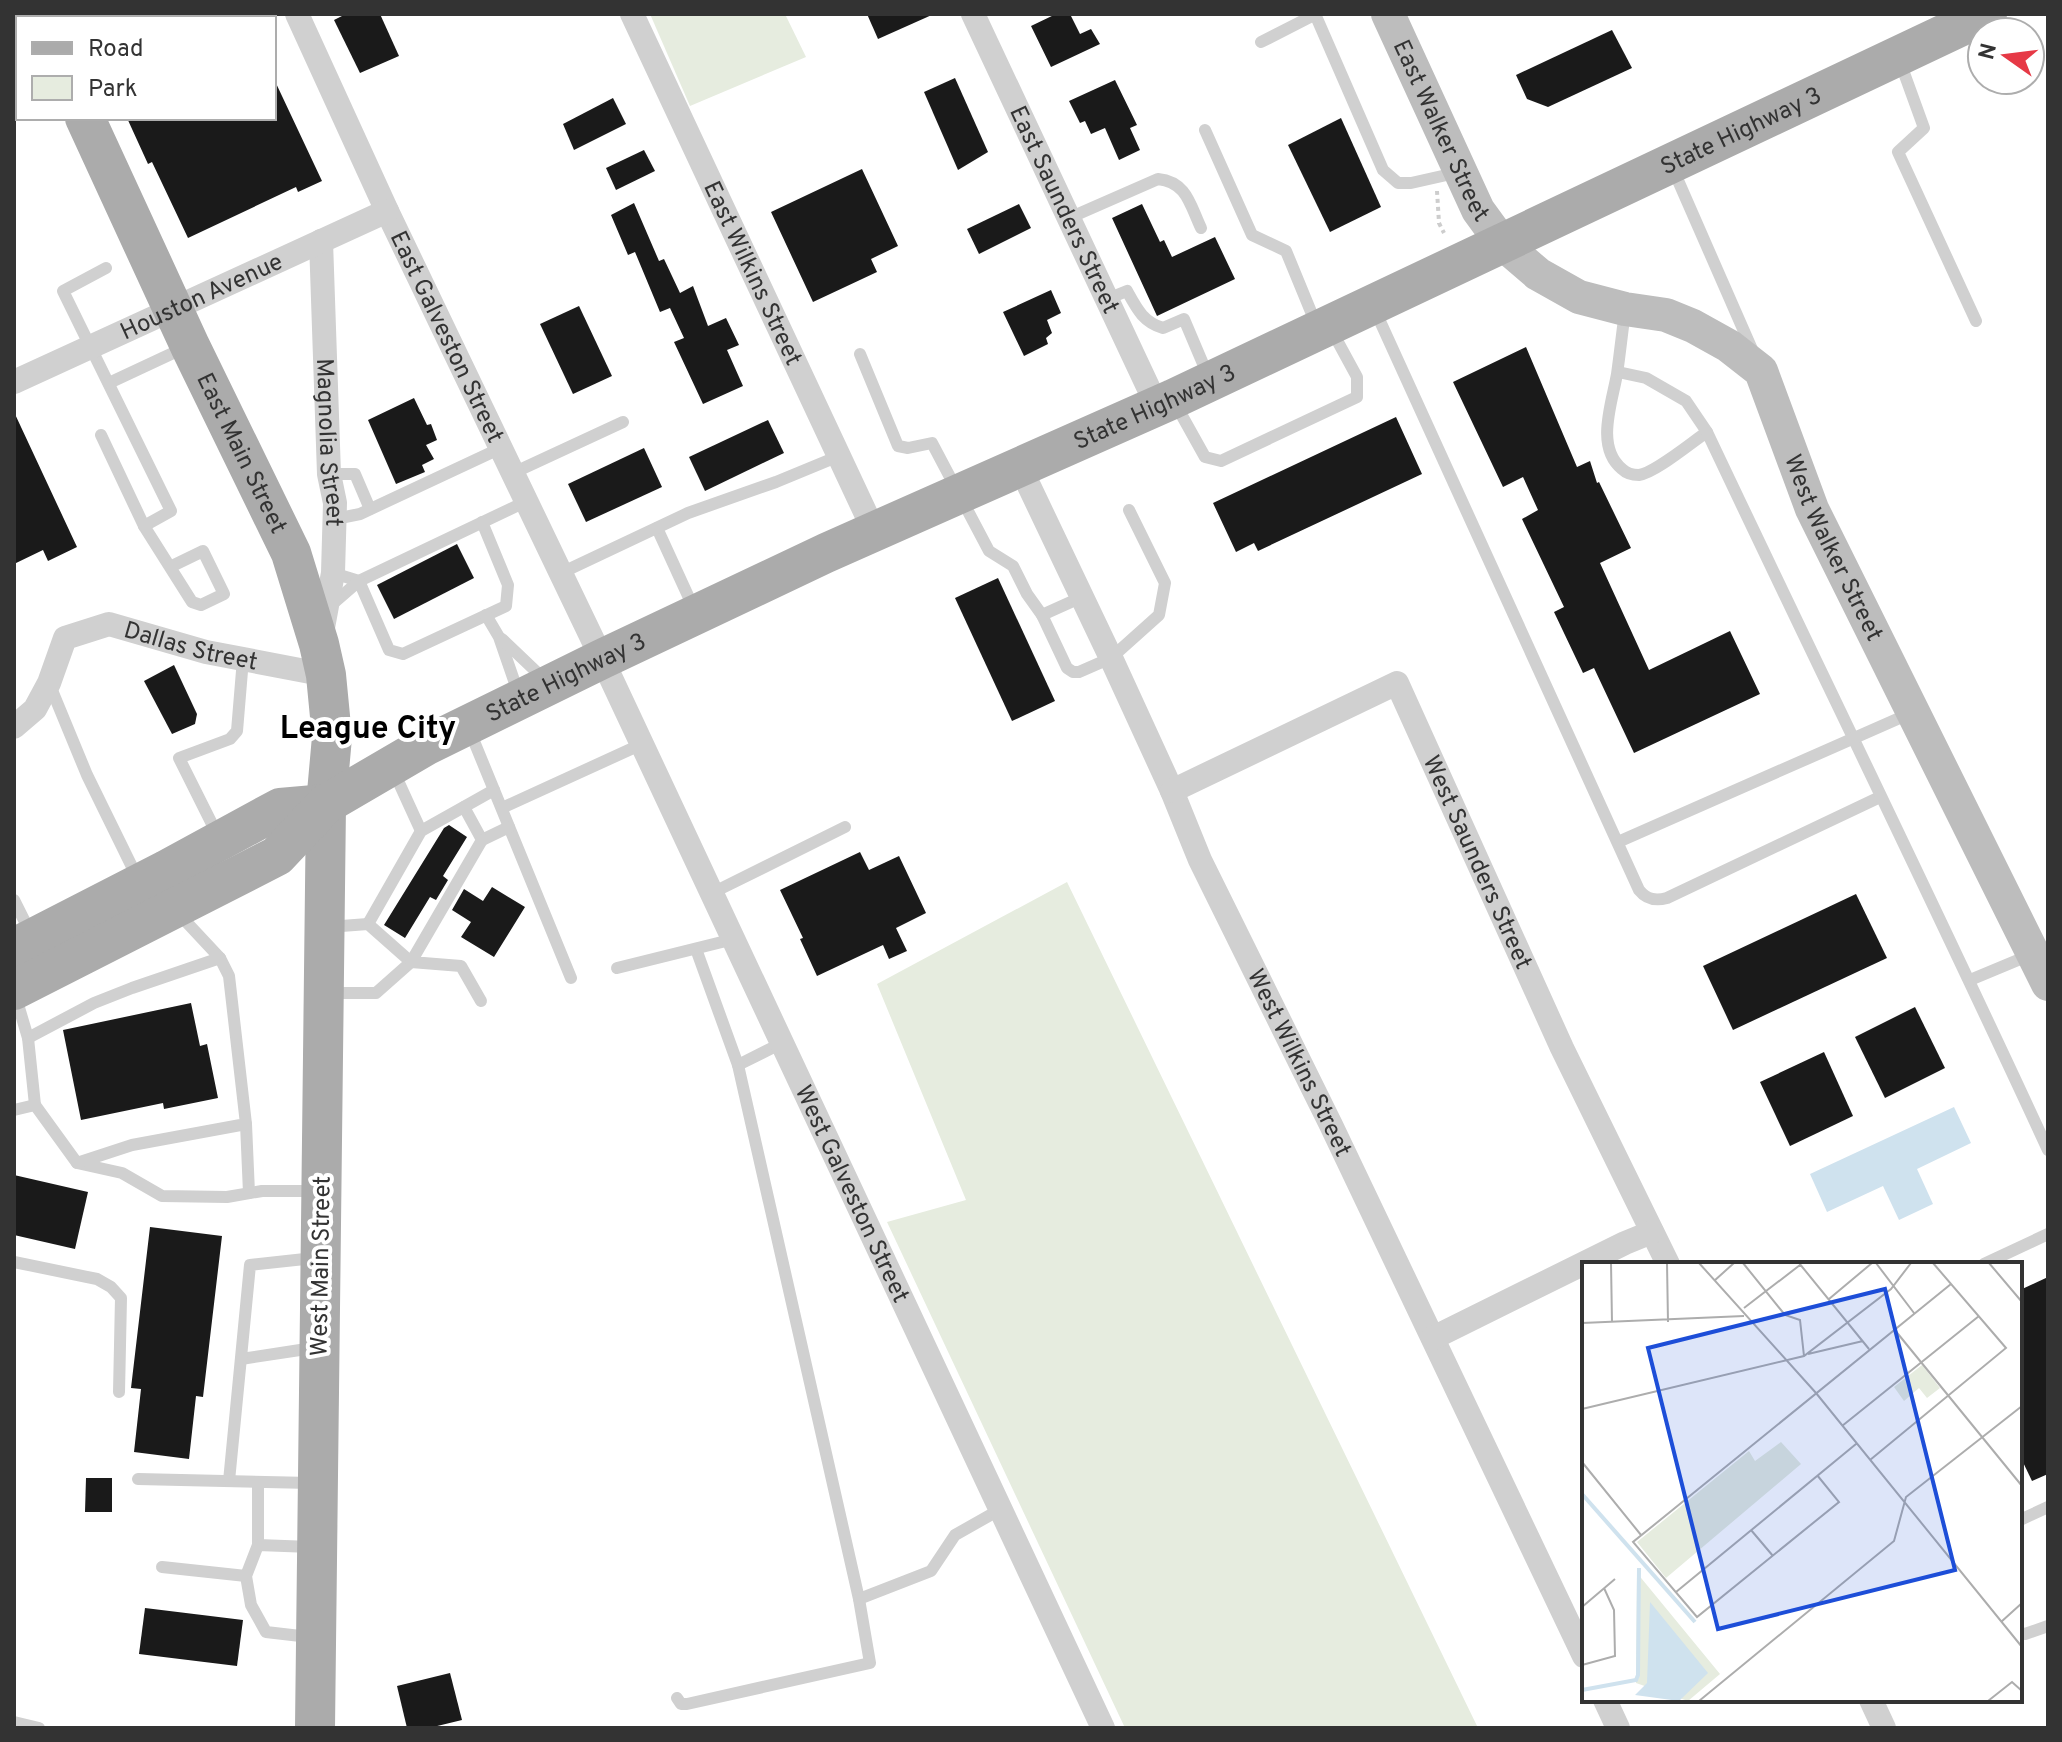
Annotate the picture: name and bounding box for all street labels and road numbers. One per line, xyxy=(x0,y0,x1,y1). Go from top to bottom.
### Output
street label: East Walker Street xyxy=(1385,35,1495,229)
street label: State Highway 3 xyxy=(1656,81,1827,183)
street label: East Saunders Street xyxy=(1001,102,1125,319)
street label: East Wilkins Street xyxy=(695,177,807,371)
street label: East Galveston Street xyxy=(382,227,509,448)
street label: Houston Avenue xyxy=(116,248,288,348)
street label: Magnolia Street xyxy=(308,358,348,527)
street label: State Highway 3 xyxy=(1070,358,1241,458)
street label: East Main Street xyxy=(188,368,292,539)
street label: West Walker Street xyxy=(1776,451,1888,647)
street label: Dallas Street xyxy=(120,616,260,679)
street label: State Highway 3 xyxy=(481,627,652,731)
street label: West Saunders Street xyxy=(1415,751,1537,974)
street label: West Wilkins Street xyxy=(1239,964,1357,1162)
street label: West Galveston Street xyxy=(787,1081,915,1308)
street label: West Main Street xyxy=(305,1175,339,1357)

